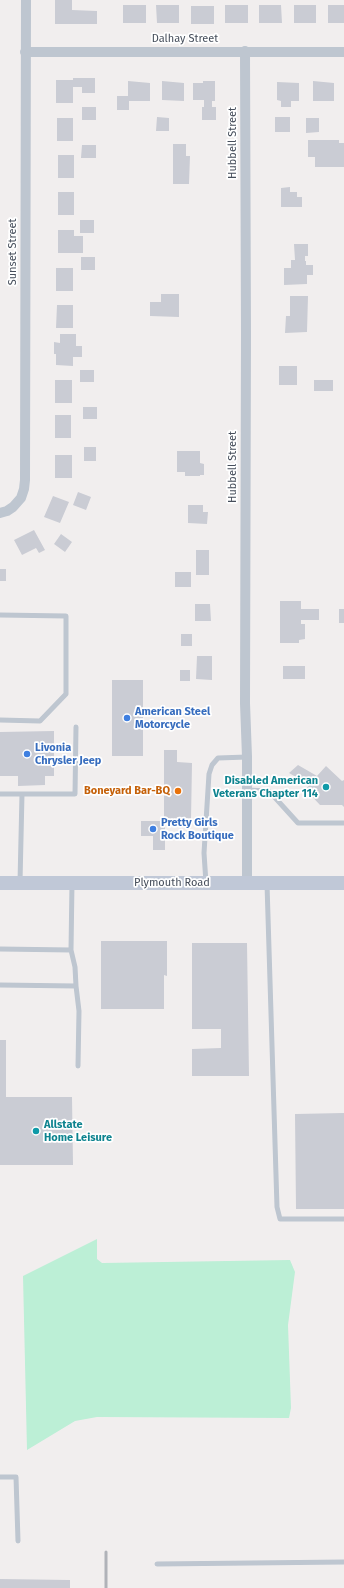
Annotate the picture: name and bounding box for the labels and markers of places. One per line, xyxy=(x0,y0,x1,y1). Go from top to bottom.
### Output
place label: American Steel Motorcycle xyxy=(135,705,210,731)
marker: American Steel Motorcycle xyxy=(122,713,132,723)
place label: Livonia Chrysler Jeep xyxy=(35,741,101,767)
marker: Livonia Chrysler Jeep xyxy=(22,749,32,759)
place label: Disabled American Veterans Chapter 114 xyxy=(213,774,318,800)
marker: Disabled American Veterans Chapter 114 xyxy=(321,782,331,792)
place label: Boneyard Bar-BQ xyxy=(84,784,170,798)
marker: Boneyard Bar-BQ xyxy=(173,786,183,796)
place label: Pretty Girls Rock Boutique xyxy=(161,816,234,842)
marker: Pretty Girls Rock Boutique xyxy=(148,824,158,834)
place label: Allstate Home Leisure xyxy=(44,1118,112,1144)
marker: Allstate Home Leisure xyxy=(31,1126,41,1136)

